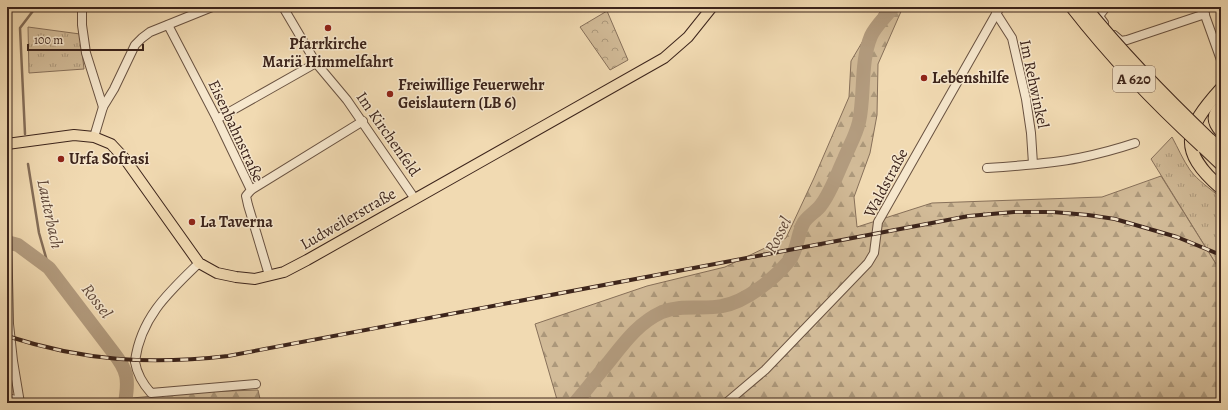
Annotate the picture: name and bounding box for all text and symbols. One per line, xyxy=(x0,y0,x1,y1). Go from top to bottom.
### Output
marker: Pfarrkirche Mariä Himmelfahrt xyxy=(323,23,333,33)
scale bar xyxy=(28,26,143,52)
text: 100 m xyxy=(34,32,63,48)
place label: Pfarrkirche Mariä Himmelfahrt xyxy=(262,33,394,73)
street label: Im Rehwinkel xyxy=(1014,38,1054,130)
road number: A 620 xyxy=(1113,66,1155,92)
place label: Lebenshilfe xyxy=(932,67,1009,89)
marker: Lebenshilfe xyxy=(919,73,929,83)
place label: Freiwillige Feuerwehr Geislautern (LB 6) xyxy=(398,74,545,114)
street label: Eisenbahnstraße xyxy=(203,76,269,186)
street label: Im Kirchenfeld xyxy=(351,87,426,181)
marker: Freiwillige Feuerwehr Geislautern (LB 6) xyxy=(385,89,395,99)
street label: Waldstraße xyxy=(858,145,913,222)
place label: Urfa Sofrasi xyxy=(69,148,149,170)
marker: Urfa Sofrasi xyxy=(56,154,66,164)
water label: Lauterbach xyxy=(31,177,69,251)
street label: Ludweilerstraße xyxy=(296,183,400,255)
place label: La Taverna xyxy=(200,211,273,233)
water label: Rossel xyxy=(759,212,797,257)
marker: La Taverna xyxy=(187,217,197,227)
water label: Rossel xyxy=(76,279,118,324)

